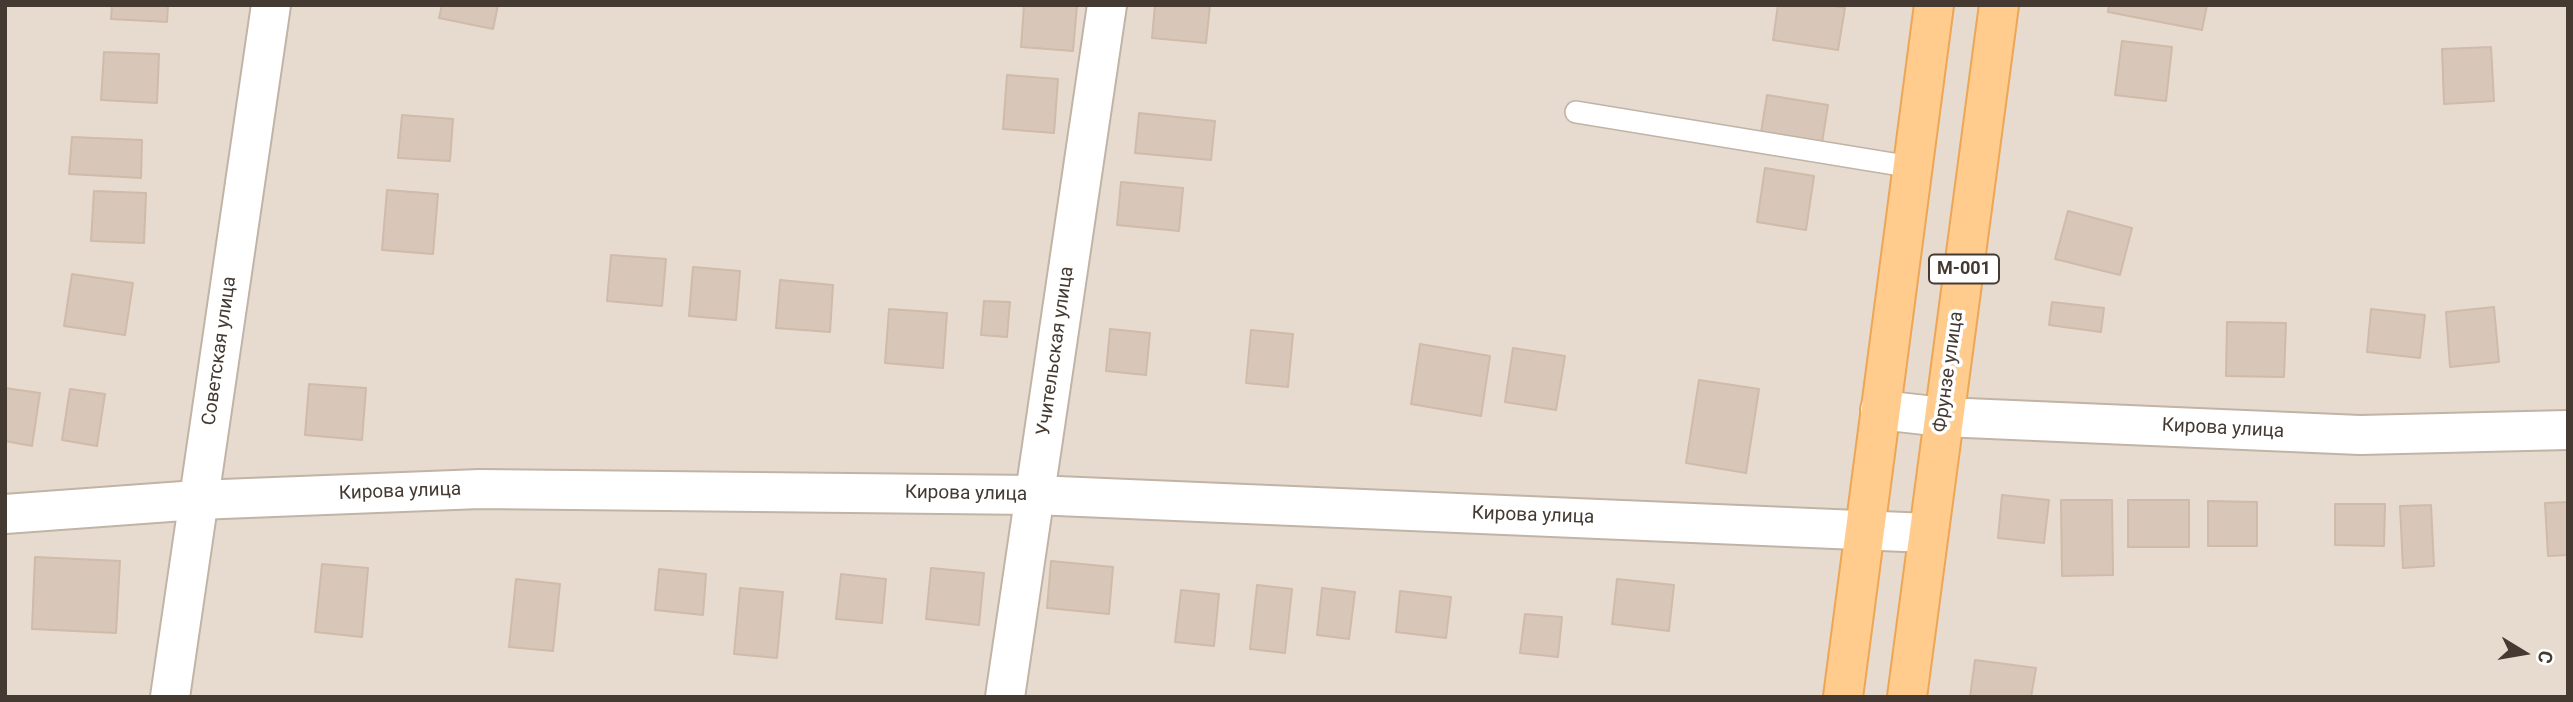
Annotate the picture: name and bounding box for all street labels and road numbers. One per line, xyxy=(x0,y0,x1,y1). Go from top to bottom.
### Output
road number: M-001 xyxy=(1929,255,1999,284)
street label: Учительская улица xyxy=(1033,265,1079,437)
street label: Советская улица xyxy=(198,275,242,427)
street label: Фрунзе улица xyxy=(1929,310,1969,434)
street label: Кирова улица xyxy=(2161,414,2285,444)
street label: Кирова улица xyxy=(338,478,462,506)
street label: Кирова улица xyxy=(905,482,1027,506)
street label: Кирова улица xyxy=(1471,502,1595,530)

